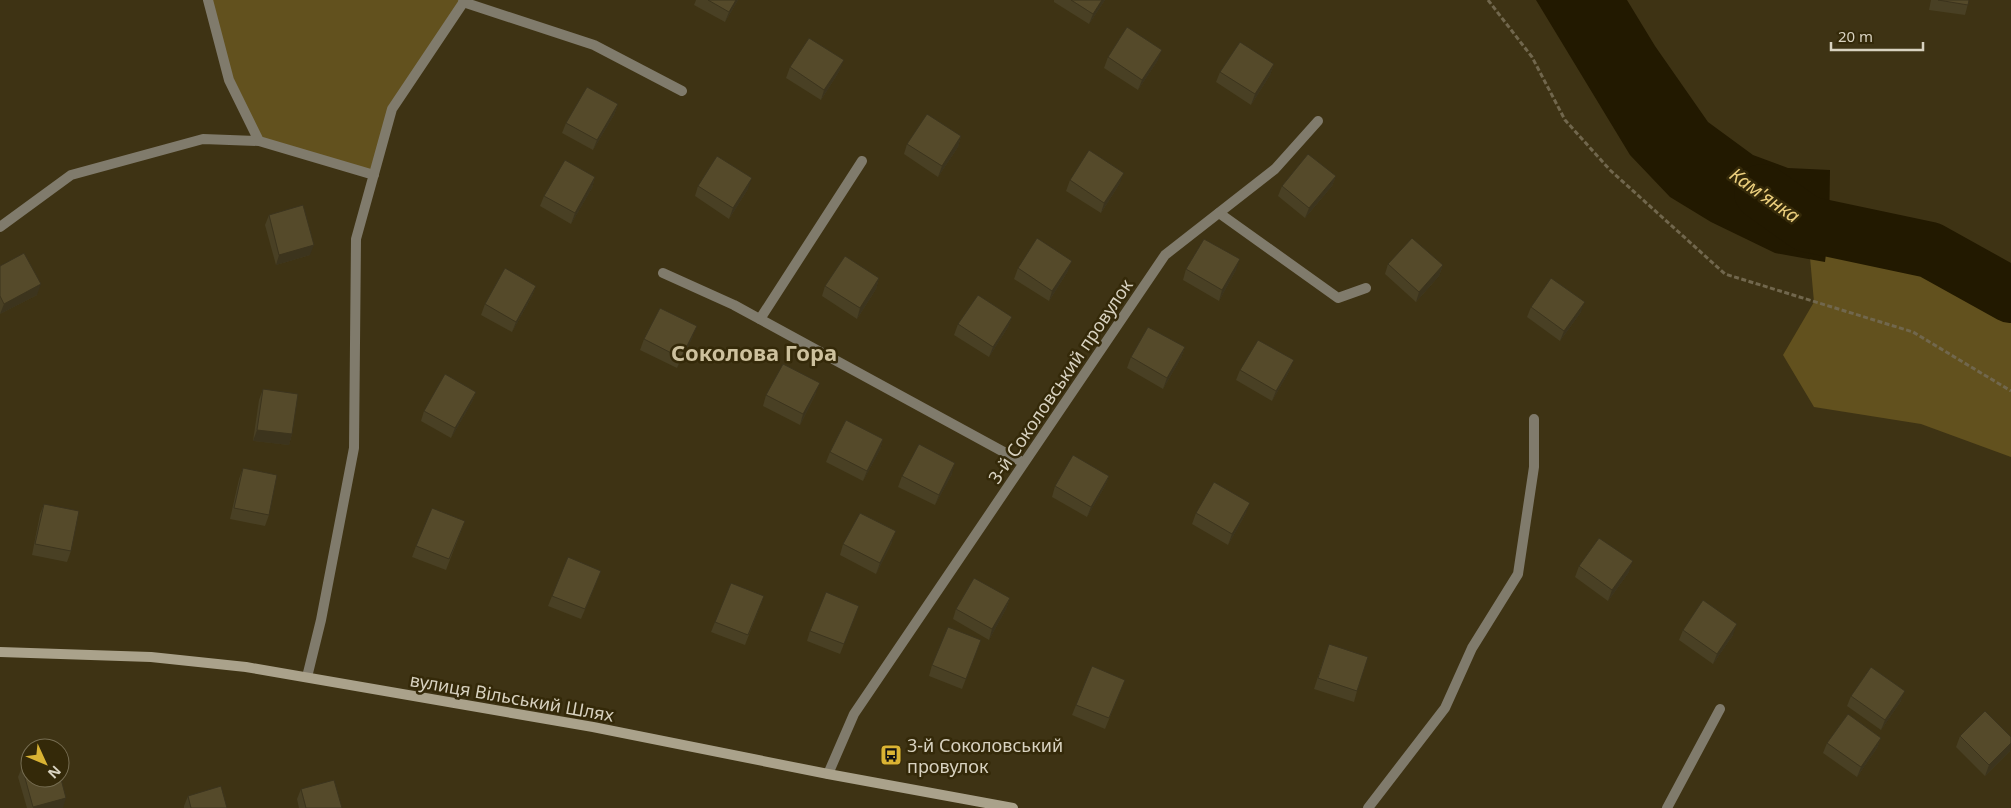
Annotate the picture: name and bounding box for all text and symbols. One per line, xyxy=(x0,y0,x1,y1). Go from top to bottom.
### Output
scale bar xyxy=(1831,20,1924,52)
text: 20 m xyxy=(1838,26,1873,46)
water label: Кам'янка xyxy=(1725,161,1805,229)
street label: 3-й Соколовський провулок xyxy=(982,273,1138,488)
district label: Соколова Гора xyxy=(671,337,837,367)
street label: вулиця Вільський Шлях xyxy=(408,667,617,727)
place label: 3-й Соколовський провулок xyxy=(907,733,1063,778)
north arrow xyxy=(20,738,70,788)
bus stop icon: 3-й Соколовський провулок xyxy=(879,743,903,767)
text: N xyxy=(44,762,66,783)

